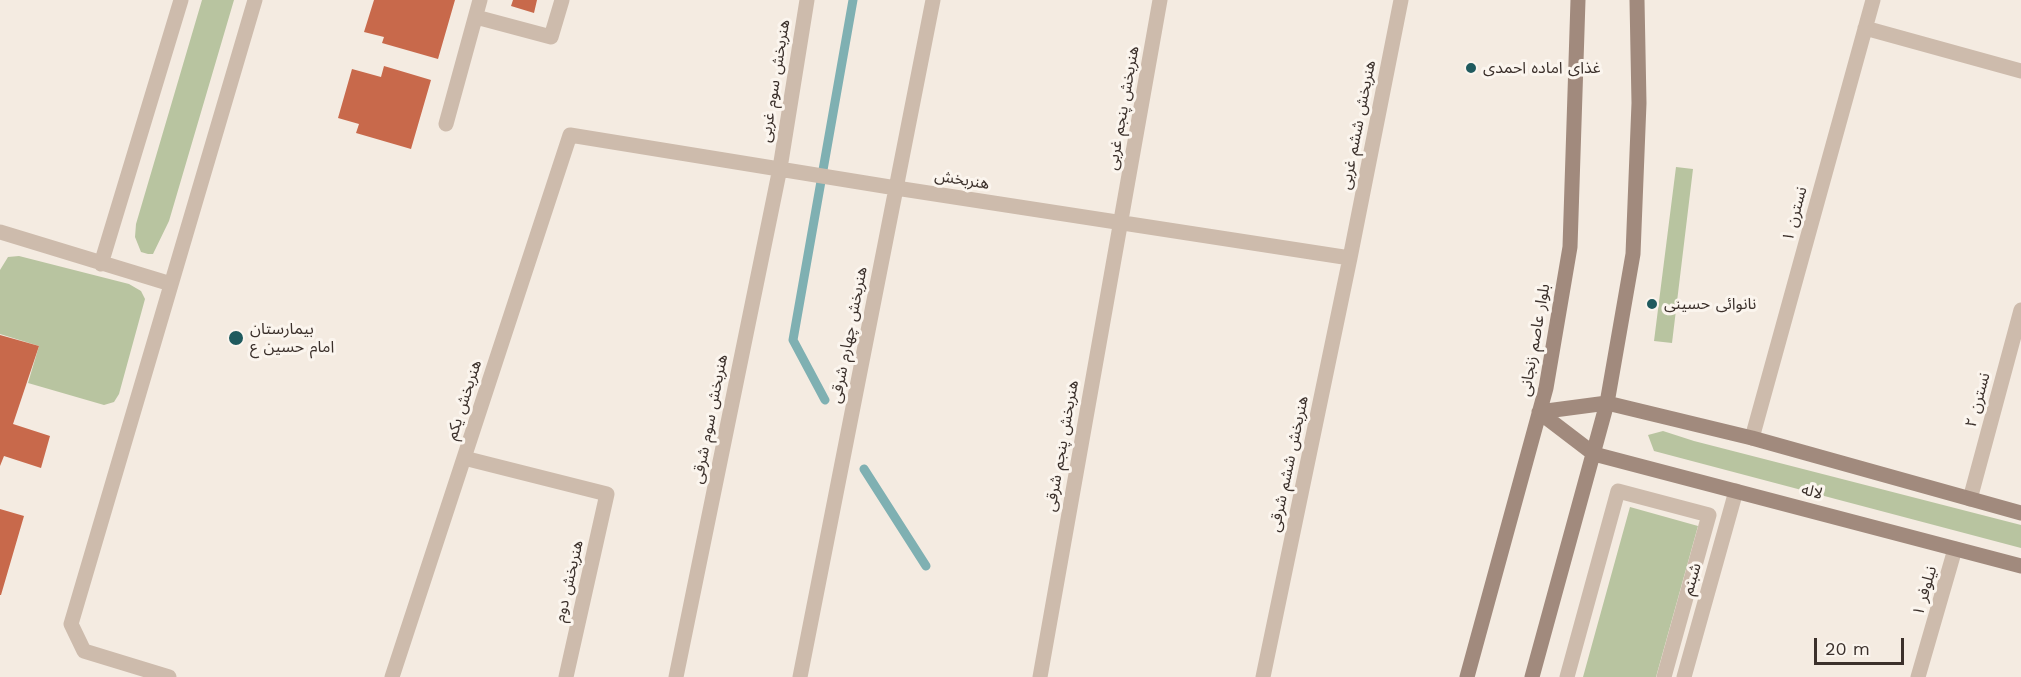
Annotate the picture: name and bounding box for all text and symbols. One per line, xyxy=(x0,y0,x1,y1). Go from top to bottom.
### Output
street label: هنربخش سوم غربی xyxy=(756,18,794,144)
street label: هنربخش پنجم غربی xyxy=(1103,44,1143,172)
place label: غذای اماده احمدی xyxy=(1483,58,1601,78)
street label: هنربخش ششم غربی xyxy=(1336,59,1380,191)
marker: غذای اماده احمدی xyxy=(1464,61,1478,75)
street label: هنربخش xyxy=(933,166,991,194)
street label: نسترن ۱ xyxy=(1779,185,1811,243)
street label: هنربخش چهارم شرقی xyxy=(826,265,872,405)
street label: بلوار عاصم زنجانی xyxy=(1516,282,1554,398)
place label: نانوائی حسینی xyxy=(1664,294,1756,314)
marker: نانوائی حسینی xyxy=(1645,297,1659,311)
place label: بیمارستان امام حسین ع xyxy=(250,319,334,357)
marker: بیمارستان امام حسین ع xyxy=(227,329,245,347)
street label: هنربخش سوم شرقی xyxy=(688,353,732,485)
street label: هنربخش یکم xyxy=(442,358,486,442)
street label: نسترن ۲ xyxy=(1962,371,1994,429)
street label: هنربخش پنجم شرقی xyxy=(1041,379,1083,513)
street label: هنربخش ششم شرقی xyxy=(1265,394,1313,534)
street label: لاله xyxy=(1799,480,1825,504)
street label: هنربخش دوم xyxy=(550,538,588,624)
street label: شبنم xyxy=(1678,561,1706,597)
street label: نیلوفر ۱ xyxy=(1909,564,1941,618)
scale bar xyxy=(1817,626,1907,664)
text: 20 m xyxy=(1825,638,1870,659)

